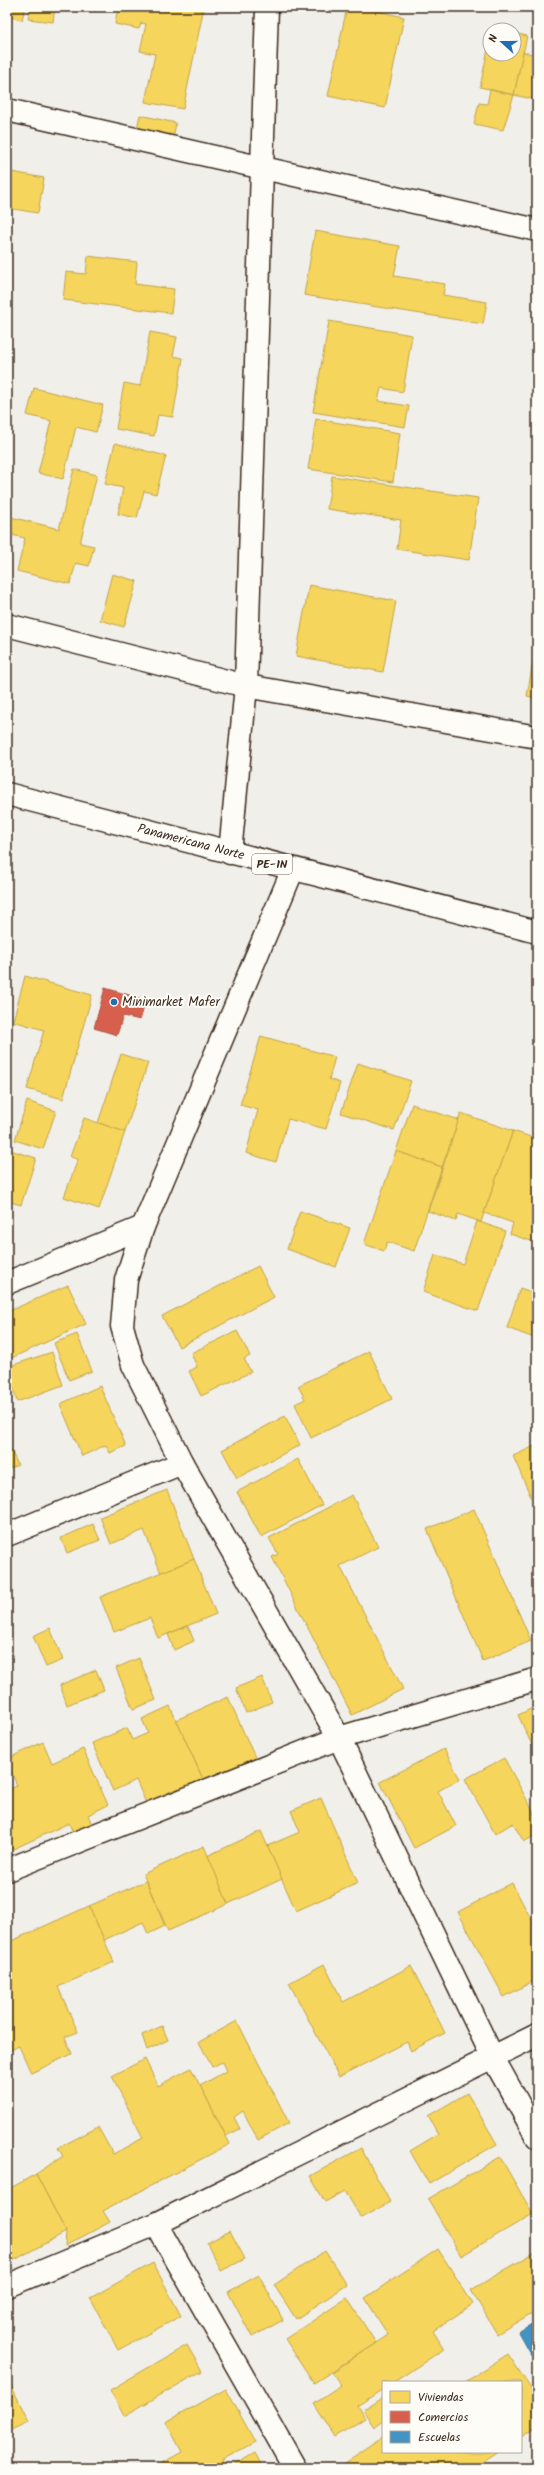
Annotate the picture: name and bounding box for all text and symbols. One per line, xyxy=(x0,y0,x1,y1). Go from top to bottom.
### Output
north arrow xyxy=(482,22,522,62)
text: N xyxy=(484,32,503,45)
street label: Panamericana Norte xyxy=(135,818,247,866)
road number: PE-1N xyxy=(252,854,292,874)
place label: Minimarket Mafer xyxy=(122,992,220,1013)
marker: Minimarket Mafer xyxy=(109,997,119,1007)
legend xyxy=(382,2381,522,2453)
text: Viviendas xyxy=(418,2388,464,2407)
text: Comercios xyxy=(418,2408,468,2427)
text: Escuelas xyxy=(418,2428,460,2447)

